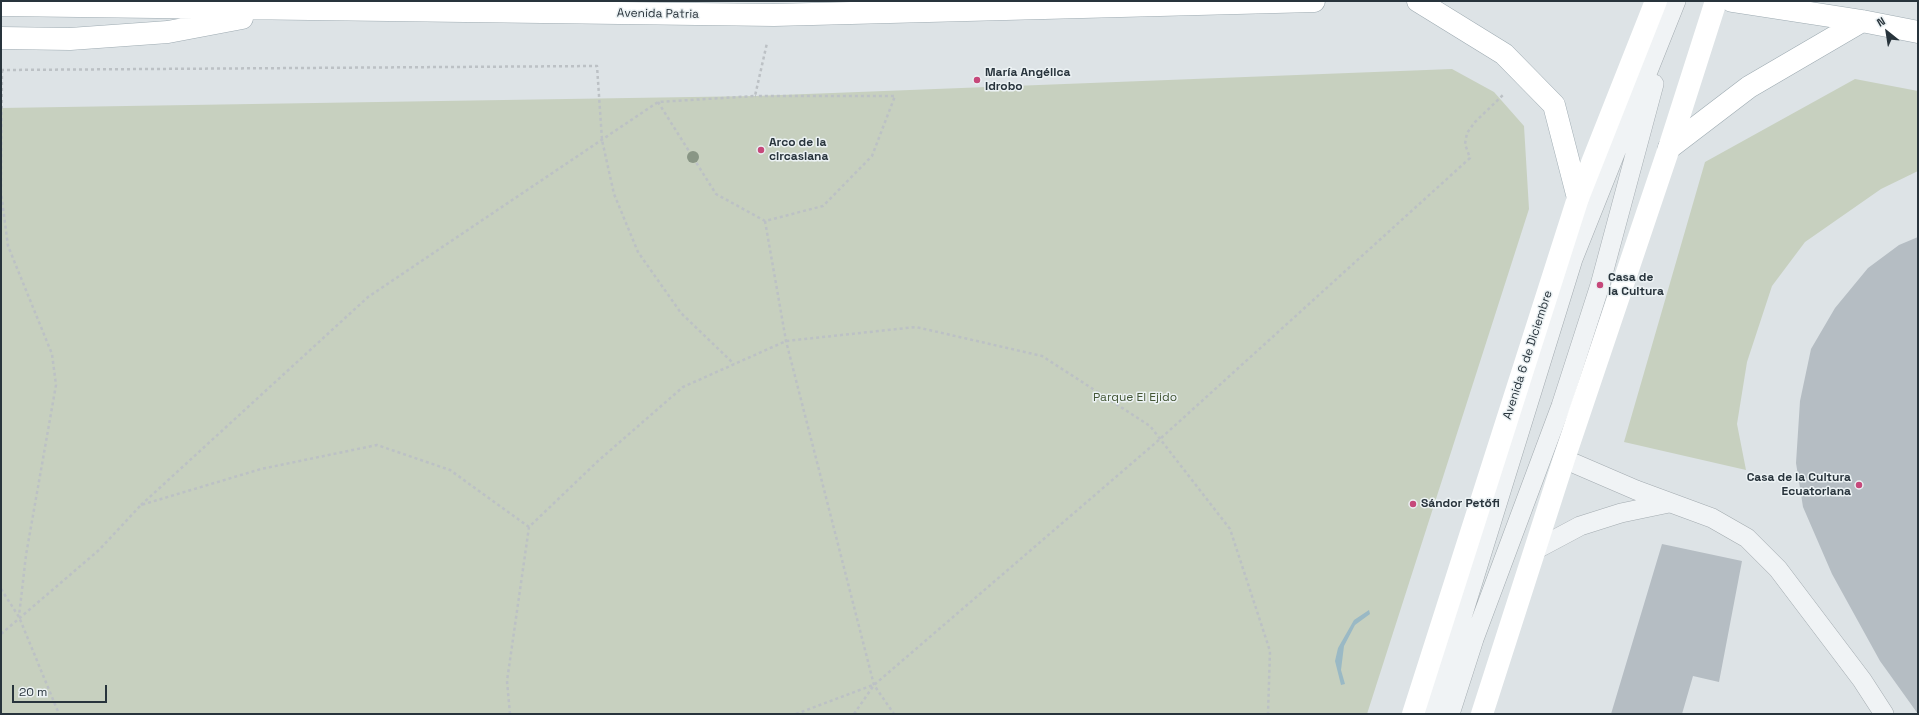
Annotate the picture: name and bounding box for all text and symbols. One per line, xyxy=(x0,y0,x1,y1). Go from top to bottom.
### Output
street label: Avenida Patria xyxy=(617,6,699,22)
north arrow xyxy=(1867,12,1907,52)
text: N xyxy=(1874,14,1888,30)
place label: María Angélica Idrobo xyxy=(985,66,1070,94)
marker: María Angélica Idrobo xyxy=(972,75,982,85)
place label: Arco de la circasiana xyxy=(769,136,828,164)
marker: Arco de la circasiana xyxy=(756,145,766,155)
place label: Casa de la Cultura xyxy=(1608,271,1664,299)
marker: Casa de la Cultura xyxy=(1595,280,1605,290)
street label: Avenida 6 de Diciembre xyxy=(1500,289,1556,421)
park label: Parque El Ejido xyxy=(1093,391,1177,405)
place label: Casa de la Cultura Ecuatoriana xyxy=(1747,471,1851,499)
marker: Casa de la Cultura Ecuatoriana xyxy=(1854,480,1864,490)
place label: Sándor Petőfi xyxy=(1421,497,1500,511)
marker: Sándor Petőfi xyxy=(1408,499,1418,509)
scale bar xyxy=(14,677,109,703)
text: 20 m xyxy=(19,684,47,700)

